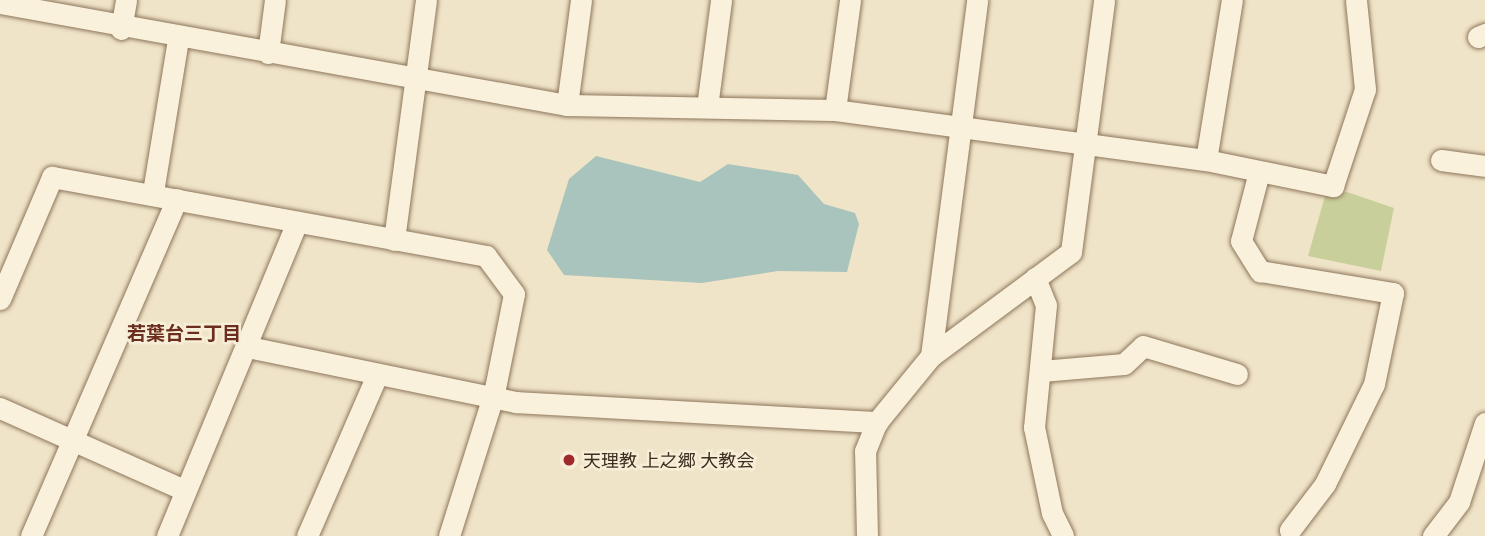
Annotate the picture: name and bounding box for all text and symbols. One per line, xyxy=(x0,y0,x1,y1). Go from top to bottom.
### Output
district label: 若葉台三丁目 xyxy=(127,323,241,345)
place label: 天理教 上之郷 大教会 xyxy=(583,449,754,471)
marker: 天理教 上之郷 大教会 xyxy=(561,452,577,468)

